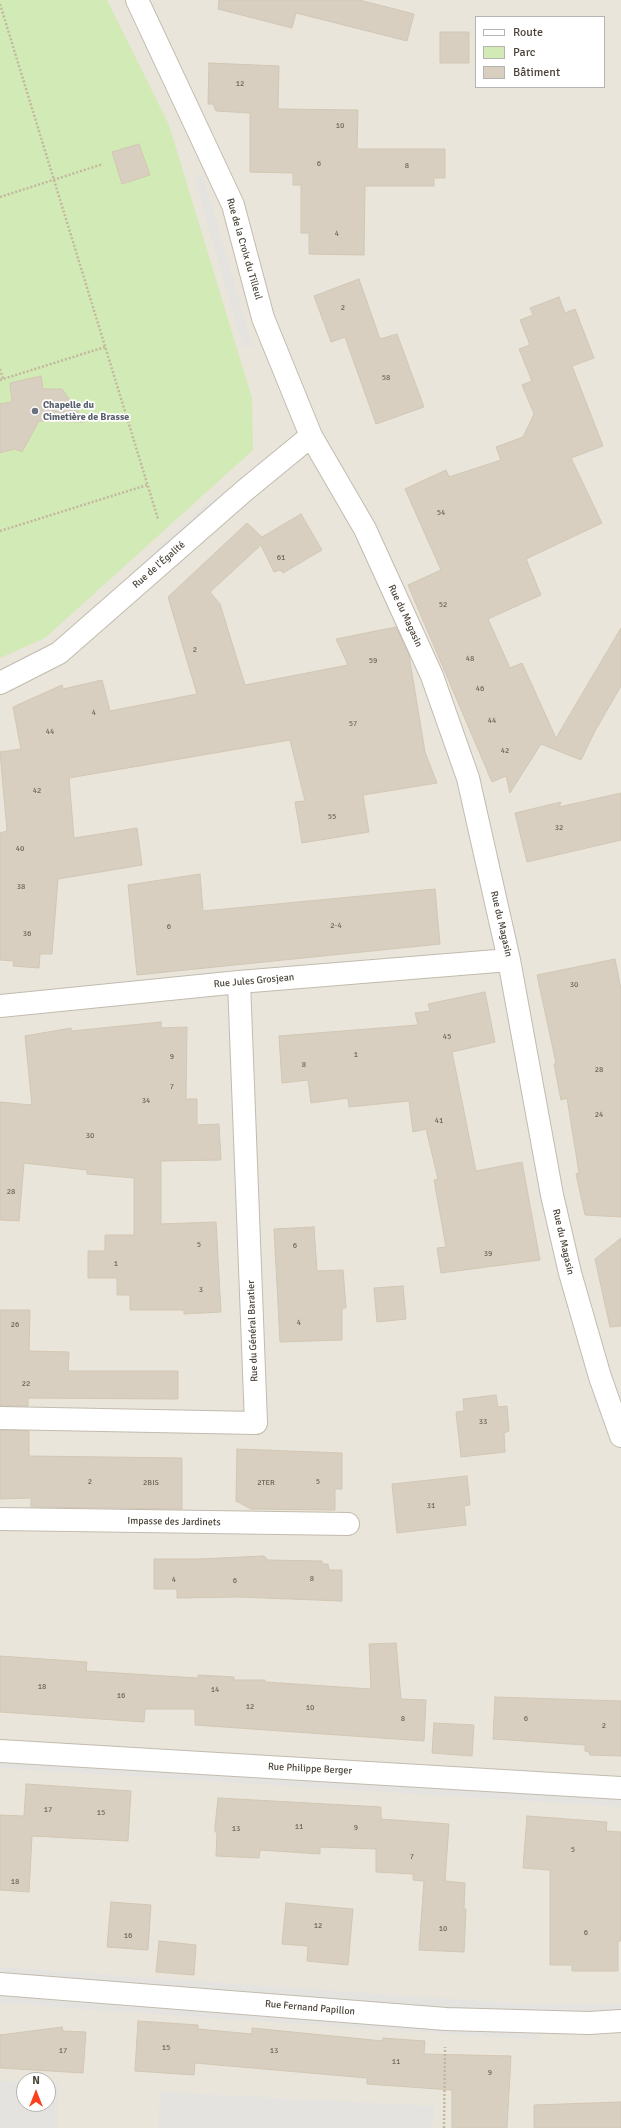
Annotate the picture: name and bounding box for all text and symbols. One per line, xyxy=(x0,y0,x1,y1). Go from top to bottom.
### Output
legend xyxy=(475,16,605,88)
text: Route xyxy=(513,25,543,40)
text: Parc xyxy=(513,45,535,60)
text: Bâtiment xyxy=(513,65,560,80)
house number: 12 xyxy=(236,79,244,89)
house number: 10 xyxy=(336,121,344,131)
house number: 6 xyxy=(317,159,321,169)
house number: 8 xyxy=(405,161,409,171)
street label: Rue de la Croix du Tilleul xyxy=(224,197,264,301)
house number: 4 xyxy=(335,229,339,239)
house number: 2 xyxy=(341,303,345,313)
house number: 58 xyxy=(382,373,390,383)
place label: Chapelle du Cimetière de Brasse xyxy=(43,399,129,422)
marker: Chapelle du Cimetière de Brasse xyxy=(30,406,40,416)
house number: 54 xyxy=(437,508,445,518)
street label: Rue de l'Égalité xyxy=(130,539,188,591)
house number: 61 xyxy=(277,553,285,563)
street label: Rue du Magasin xyxy=(385,583,425,649)
house number: 52 xyxy=(439,600,447,610)
house number: 2 xyxy=(193,645,197,655)
house number: 48 xyxy=(466,654,474,664)
house number: 59 xyxy=(369,656,377,666)
house number: 46 xyxy=(476,684,484,694)
house number: 4 xyxy=(92,708,96,718)
house number: 44 xyxy=(488,716,496,726)
house number: 57 xyxy=(349,719,357,729)
house number: 44 xyxy=(46,727,54,737)
house number: 42 xyxy=(501,746,509,756)
house number: 42 xyxy=(33,786,41,796)
house number: 55 xyxy=(328,812,336,822)
house number: 32 xyxy=(555,823,563,833)
house number: 40 xyxy=(16,844,24,854)
house number: 38 xyxy=(17,882,25,892)
street label: Rue du Magasin xyxy=(488,890,514,958)
house number: 2-4 xyxy=(330,921,342,931)
house number: 6 xyxy=(167,922,171,932)
house number: 36 xyxy=(23,929,31,939)
street label: Rue Jules Grosjean xyxy=(213,972,295,990)
house number: 30 xyxy=(570,980,578,990)
house number: 45 xyxy=(443,1032,451,1042)
house number: 1 xyxy=(354,1050,358,1060)
house number: 9 xyxy=(170,1052,174,1062)
house number: 8 xyxy=(302,1060,306,1070)
house number: 28 xyxy=(595,1065,603,1075)
house number: 7 xyxy=(170,1082,174,1092)
house number: 34 xyxy=(142,1096,150,1106)
house number: 24 xyxy=(595,1110,603,1120)
house number: 41 xyxy=(435,1116,443,1126)
house number: 30 xyxy=(86,1131,94,1141)
house number: 28 xyxy=(7,1187,15,1197)
street label: Rue du Magasin xyxy=(550,1208,576,1276)
house number: 5 xyxy=(197,1240,201,1250)
house number: 6 xyxy=(293,1241,297,1251)
house number: 39 xyxy=(484,1249,492,1259)
house number: 1 xyxy=(114,1259,118,1269)
street label: Rue du Général Baratier xyxy=(245,1280,261,1382)
house number: 3 xyxy=(199,1285,203,1295)
house number: 4 xyxy=(297,1318,301,1328)
house number: 26 xyxy=(11,1320,19,1330)
house number: 22 xyxy=(22,1379,30,1389)
house number: 33 xyxy=(479,1417,487,1427)
house number: 2 xyxy=(88,1477,92,1487)
house number: 5 xyxy=(316,1477,320,1487)
house number: 2BIS xyxy=(143,1478,159,1488)
house number: 2TER xyxy=(257,1478,275,1488)
house number: 31 xyxy=(427,1501,435,1511)
street label: Impasse des Jardinets xyxy=(127,1515,221,1529)
house number: 8 xyxy=(310,1574,314,1584)
house number: 4 xyxy=(172,1575,176,1585)
house number: 6 xyxy=(233,1576,237,1586)
house number: 18 xyxy=(38,1682,46,1692)
house number: 14 xyxy=(211,1685,219,1695)
house number: 16 xyxy=(117,1691,125,1701)
house number: 12 xyxy=(246,1702,254,1712)
house number: 10 xyxy=(306,1703,314,1713)
house number: 8 xyxy=(401,1714,405,1724)
house number: 6 xyxy=(524,1714,528,1724)
house number: 2 xyxy=(602,1721,606,1731)
street label: Rue Philippe Berger xyxy=(268,1761,352,1777)
house number: 17 xyxy=(44,1805,52,1815)
house number: 15 xyxy=(97,1808,105,1818)
house number: 11 xyxy=(295,1822,303,1832)
house number: 9 xyxy=(354,1823,358,1833)
house number: 13 xyxy=(232,1824,240,1834)
house number: 5 xyxy=(571,1845,575,1855)
house number: 7 xyxy=(410,1852,414,1862)
house number: 18 xyxy=(11,1877,19,1887)
house number: 12 xyxy=(314,1921,322,1931)
house number: 10 xyxy=(439,1924,447,1934)
house number: 6 xyxy=(584,1928,588,1938)
house number: 16 xyxy=(124,1931,132,1941)
street label: Rue Fernand Papillon xyxy=(264,1998,356,2018)
house number: 15 xyxy=(162,2043,170,2053)
house number: 17 xyxy=(59,2046,67,2056)
house number: 13 xyxy=(270,2046,278,2056)
house number: 11 xyxy=(392,2057,400,2067)
house number: 9 xyxy=(488,2068,492,2078)
north arrow xyxy=(16,2072,56,2112)
text: N xyxy=(32,2074,40,2087)

